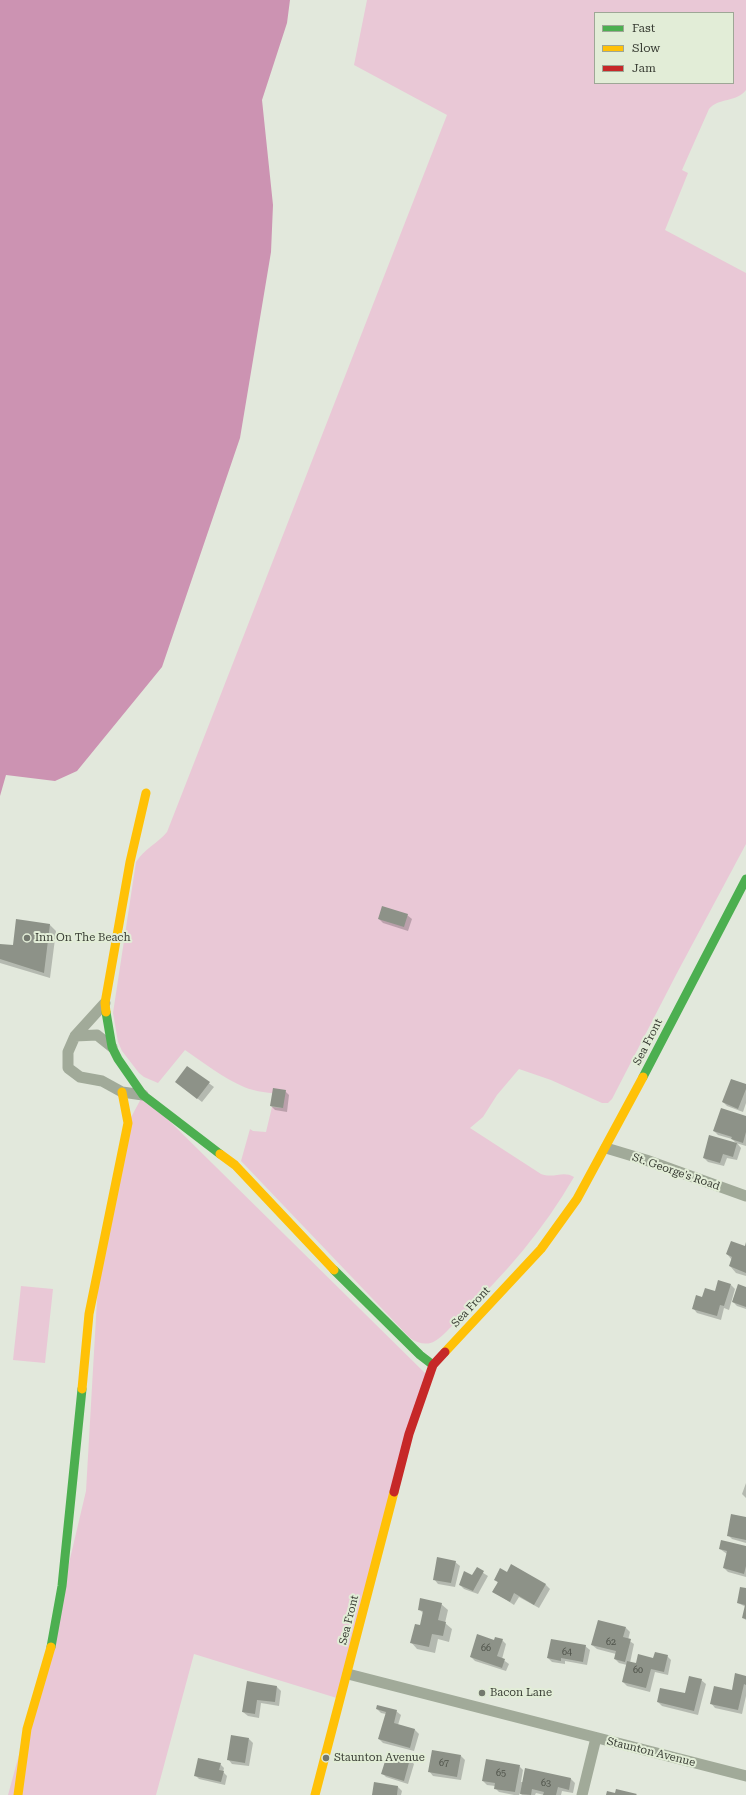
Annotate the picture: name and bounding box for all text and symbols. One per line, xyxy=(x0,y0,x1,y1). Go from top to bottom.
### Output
legend xyxy=(594,12,734,84)
text: Fast xyxy=(632,21,655,35)
text: Slow xyxy=(632,41,660,55)
text: Jam xyxy=(632,61,656,75)
place label: Inn On The Beach xyxy=(35,931,131,945)
marker: Inn On The Beach xyxy=(22,933,32,943)
street label: Sea Front xyxy=(631,1016,665,1068)
street label: St. George's Road xyxy=(630,1151,722,1193)
street label: Sea Front xyxy=(449,1284,493,1330)
street label: Sea Front xyxy=(336,1594,362,1646)
house number: 62 xyxy=(606,1637,616,1647)
house number: 66 xyxy=(481,1643,491,1653)
house number: 64 xyxy=(562,1647,572,1657)
house number: 60 xyxy=(633,1665,643,1675)
place label: Bacon Lane xyxy=(490,1686,552,1700)
marker: Bacon Lane xyxy=(477,1688,487,1698)
street label: Staunton Avenue xyxy=(605,1735,697,1769)
place label: Staunton Avenue xyxy=(334,1751,425,1765)
marker: Staunton Avenue xyxy=(321,1753,331,1763)
house number: 67 xyxy=(439,1758,449,1768)
house number: 65 xyxy=(496,1768,506,1778)
house number: 63 xyxy=(541,1778,551,1788)

